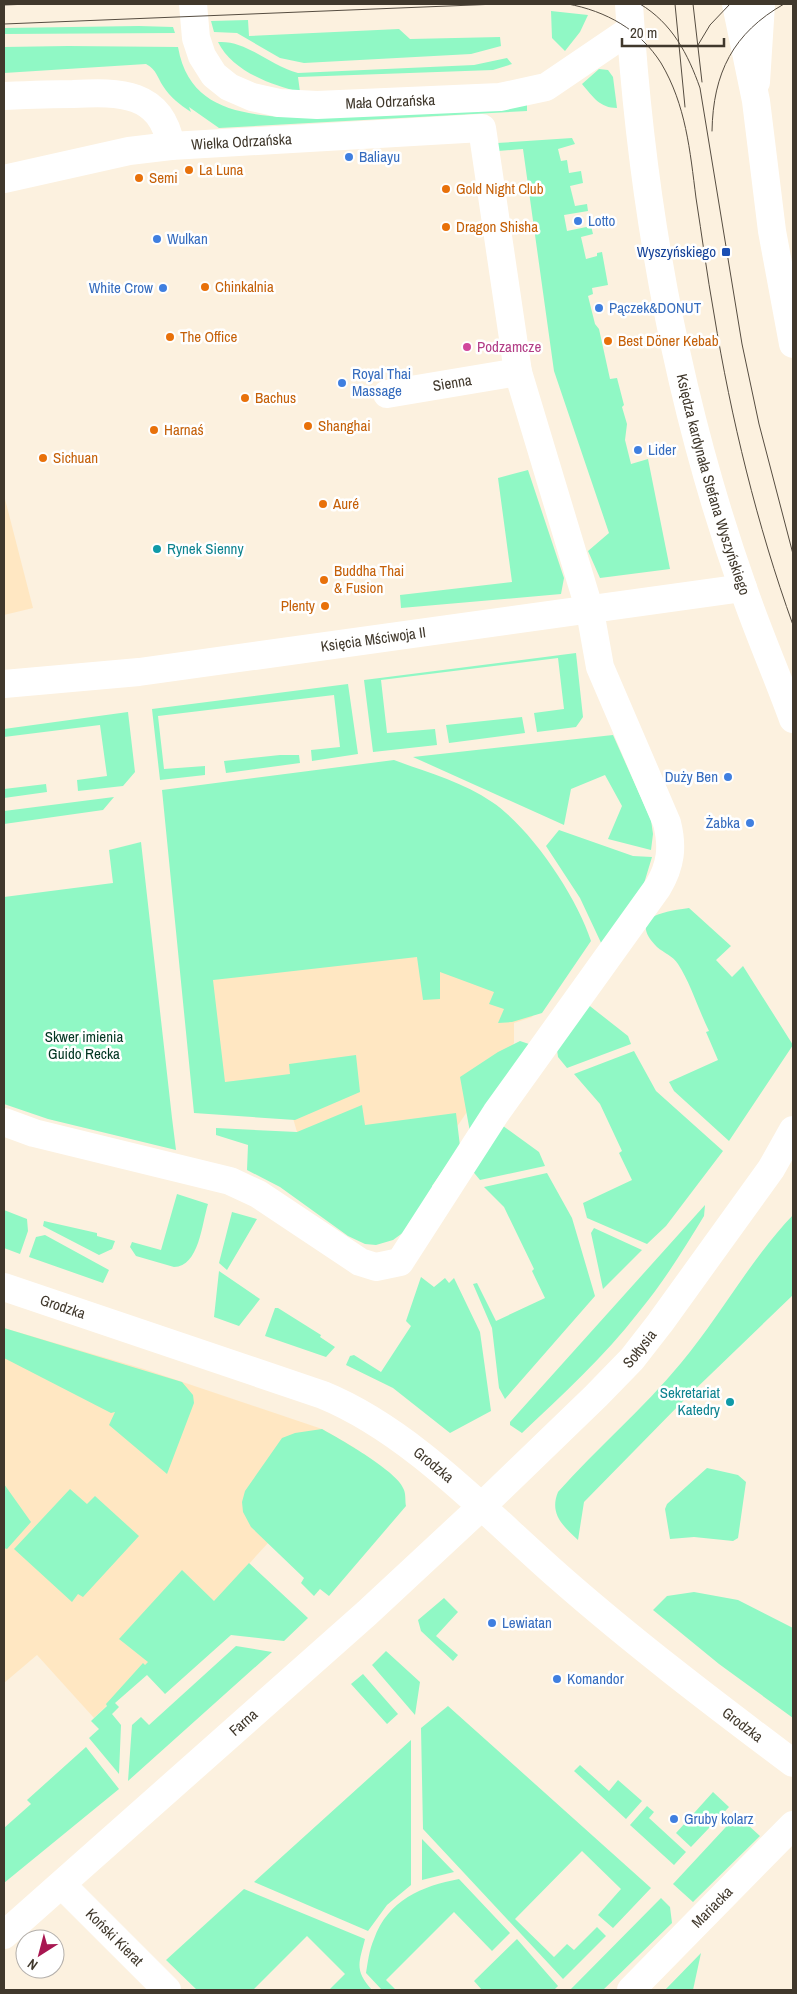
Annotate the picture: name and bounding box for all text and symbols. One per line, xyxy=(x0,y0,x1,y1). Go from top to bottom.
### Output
scale bar xyxy=(622,15,724,47)
text: 20 m xyxy=(630,22,657,43)
street label: Mała Odrzańska xyxy=(345,89,436,114)
street label: Wielka Odrzańska xyxy=(191,128,292,155)
place label: Baliayu xyxy=(359,146,400,167)
marker: Baliayu xyxy=(343,151,355,163)
place label: La Luna xyxy=(199,159,244,180)
marker: La Luna xyxy=(183,164,195,176)
place label: Semi xyxy=(149,167,178,188)
marker: Semi xyxy=(133,172,145,184)
place label: Gold Night Club xyxy=(456,178,544,199)
marker: Gold Night Club xyxy=(440,183,452,195)
place label: Lotto xyxy=(588,210,616,231)
marker: Lotto xyxy=(572,215,584,227)
place label: Dragon Shisha xyxy=(456,216,538,237)
marker: Dragon Shisha xyxy=(440,221,452,233)
place label: Wulkan xyxy=(167,228,208,249)
marker: Wulkan xyxy=(151,233,163,245)
place label: Wyszyńskiego xyxy=(637,241,716,262)
marker: Wyszyńskiego xyxy=(720,246,732,258)
place label: Chinkalnia xyxy=(215,276,274,297)
place label: White Crow xyxy=(89,277,153,298)
marker: Chinkalnia xyxy=(199,281,211,293)
marker: White Crow xyxy=(157,282,169,294)
place label: Pączek&DONUT xyxy=(609,297,702,318)
marker: Pączek&DONUT xyxy=(593,302,605,314)
place label: The Office xyxy=(180,326,237,347)
place label: Best Döner Kebab xyxy=(618,330,719,351)
marker: The Office xyxy=(164,331,176,343)
marker: Best Döner Kebab xyxy=(602,335,614,347)
place label: Podzamcze xyxy=(477,336,541,357)
marker: Podzamcze xyxy=(461,341,473,353)
place label: Royal Thai Massage xyxy=(352,363,411,401)
street label: Sienna xyxy=(431,369,473,396)
street label: Księdza kardynała Stefana Wyszyńskiego xyxy=(672,372,756,598)
marker: Royal Thai Massage xyxy=(336,377,348,389)
place label: Bachus xyxy=(255,387,296,408)
marker: Bachus xyxy=(239,392,251,404)
place label: Shanghai xyxy=(318,415,371,436)
place label: Harnaś xyxy=(164,419,204,440)
marker: Shanghai xyxy=(302,420,314,432)
marker: Harnaś xyxy=(148,424,160,436)
place label: Lider xyxy=(648,439,676,460)
marker: Lider xyxy=(632,444,644,456)
place label: Sichuan xyxy=(53,447,98,468)
marker: Sichuan xyxy=(37,452,49,464)
place label: Auré xyxy=(332,493,359,514)
marker: Auré xyxy=(317,498,329,510)
place label: Rynek Sienny xyxy=(167,538,244,559)
marker: Rynek Sienny xyxy=(151,543,163,555)
place label: Buddha Thai & Fusion xyxy=(334,560,404,598)
marker: Buddha Thai & Fusion xyxy=(318,574,330,586)
place label: Plenty xyxy=(281,595,316,616)
marker: Plenty xyxy=(319,600,331,612)
street label: Księcia Mściwoja II xyxy=(319,621,427,657)
place label: Duży Ben xyxy=(665,766,718,787)
marker: Duży Ben xyxy=(722,771,734,783)
place label: Żabka xyxy=(706,812,740,833)
marker: Żabka xyxy=(744,817,756,829)
park label: Skwer imienia Guido Recka xyxy=(45,1026,123,1064)
street label: Grodzka xyxy=(37,1289,88,1324)
street label: Sołtysia xyxy=(618,1325,661,1373)
place label: Sekretariat Katedry xyxy=(660,1382,721,1420)
marker: Sekretariat Katedry xyxy=(724,1396,736,1408)
street label: Grodzka xyxy=(409,1442,459,1487)
place label: Lewiatan xyxy=(502,1612,552,1633)
marker: Lewiatan xyxy=(486,1617,498,1629)
place label: Komandor xyxy=(567,1668,624,1689)
marker: Komandor xyxy=(551,1673,563,1685)
street label: Grodzka xyxy=(718,1702,768,1747)
street label: Farna xyxy=(224,1704,262,1741)
place label: Gruby kolarz xyxy=(684,1808,754,1829)
marker: Gruby kolarz xyxy=(668,1813,680,1825)
street label: Mariacka xyxy=(687,1881,737,1932)
street label: Koński Kierat xyxy=(81,1903,149,1971)
north arrow xyxy=(15,1929,65,1979)
text: N xyxy=(24,1955,41,1974)

